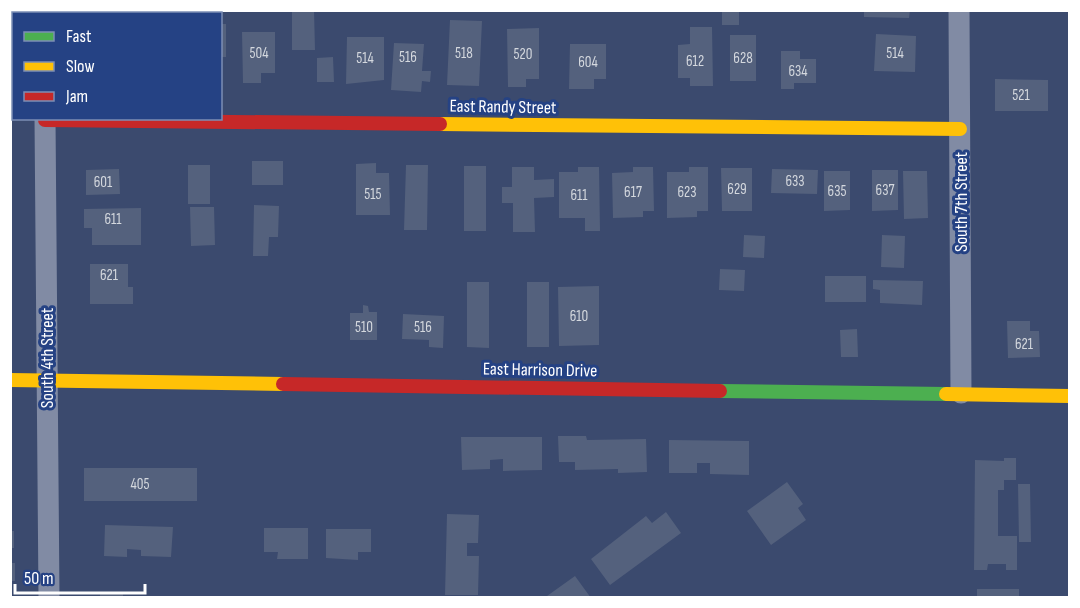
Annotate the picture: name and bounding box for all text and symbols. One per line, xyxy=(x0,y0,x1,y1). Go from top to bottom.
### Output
legend xyxy=(12,12,222,120)
text: Fast xyxy=(66,26,92,47)
house number: 504 xyxy=(250,44,268,63)
house number: 518 xyxy=(455,44,473,63)
house number: 514 xyxy=(886,44,904,63)
house number: 520 xyxy=(514,45,532,64)
house number: 516 xyxy=(399,48,417,67)
house number: 514 xyxy=(356,49,374,68)
house number: 628 xyxy=(733,49,753,68)
house number: 612 xyxy=(686,52,704,71)
house number: 604 xyxy=(578,53,598,72)
text: Slow xyxy=(66,56,95,77)
house number: 634 xyxy=(788,62,808,81)
text: Jam xyxy=(65,86,88,107)
house number: 521 xyxy=(1012,86,1030,105)
street label: East Randy Street xyxy=(449,96,557,118)
street label: South 7th Street xyxy=(951,151,972,252)
house number: 633 xyxy=(785,172,805,191)
house number: 601 xyxy=(94,173,113,192)
house number: 629 xyxy=(727,180,747,199)
house number: 637 xyxy=(876,181,894,200)
house number: 635 xyxy=(828,182,846,201)
house number: 617 xyxy=(624,183,642,202)
house number: 623 xyxy=(677,183,697,202)
house number: 515 xyxy=(364,185,382,204)
house number: 611 xyxy=(570,186,588,205)
house number: 611 xyxy=(104,210,122,229)
house number: 621 xyxy=(100,266,119,285)
street label: South 4th Street xyxy=(37,307,58,408)
house number: 610 xyxy=(570,307,588,326)
house number: 510 xyxy=(355,318,373,337)
house number: 516 xyxy=(414,318,432,337)
house number: 621 xyxy=(1015,335,1034,354)
street label: East Harrison Drive xyxy=(483,359,597,381)
house number: 405 xyxy=(131,475,149,494)
scale bar xyxy=(15,557,146,595)
text: 50 m xyxy=(24,568,54,589)

